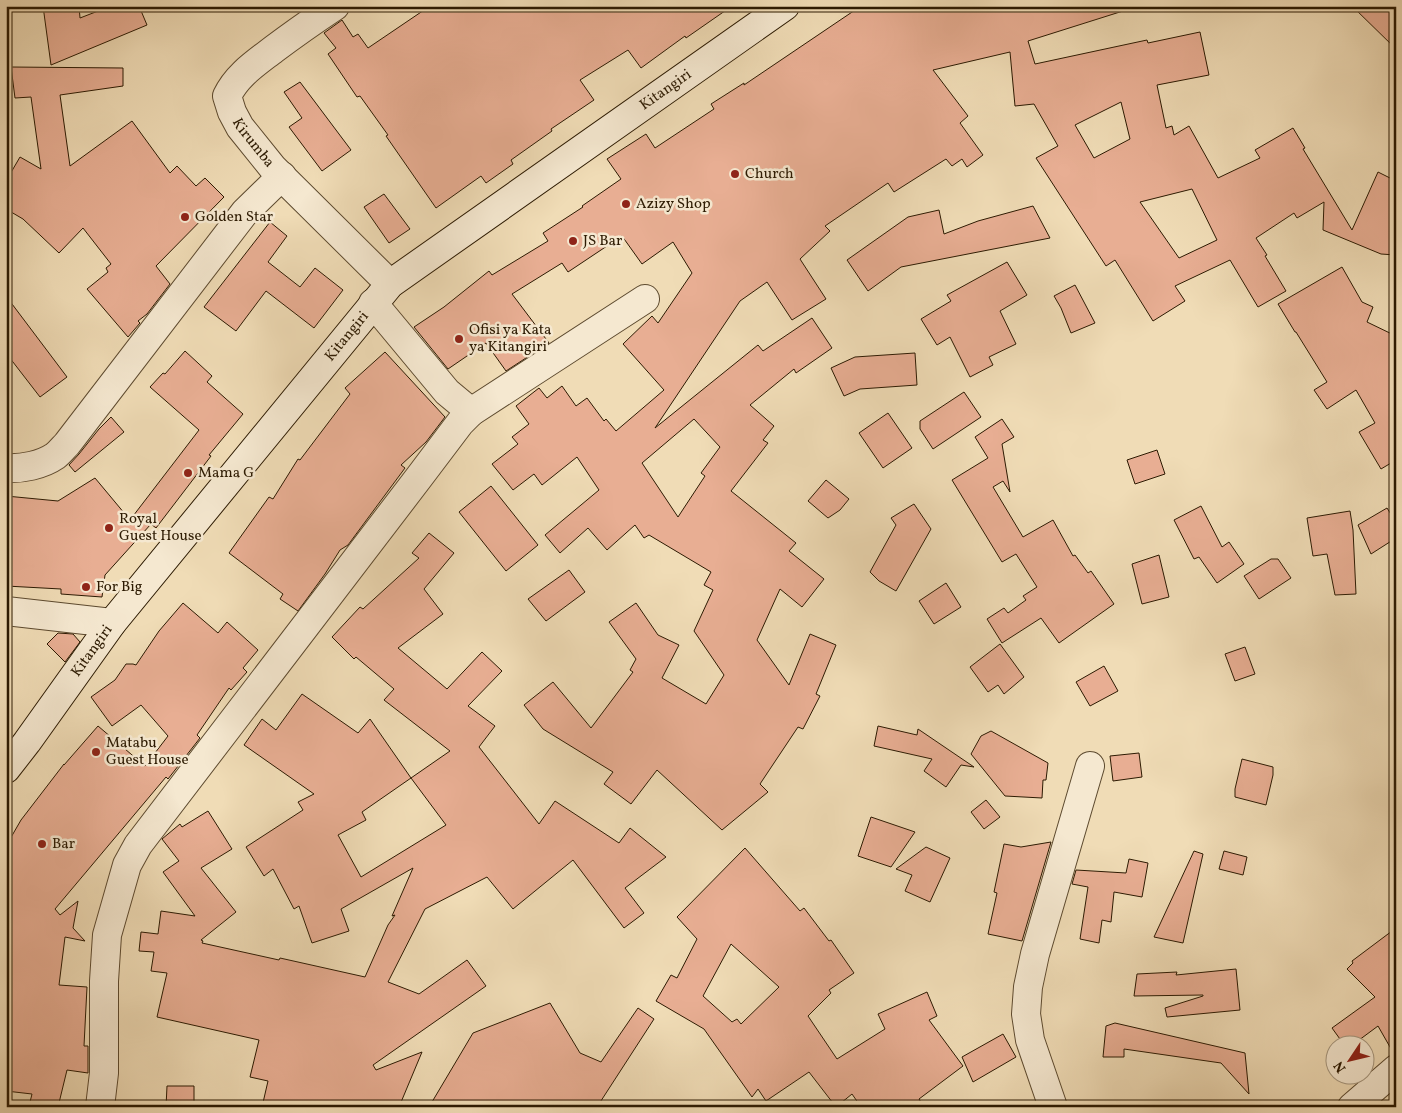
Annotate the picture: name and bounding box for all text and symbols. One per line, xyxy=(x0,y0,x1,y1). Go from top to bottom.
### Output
street label: Kitangiri xyxy=(635,64,696,116)
street label: Kirumba xyxy=(227,114,279,172)
place label: Church xyxy=(745,164,794,185)
marker: Church xyxy=(729,168,741,180)
place label: Azizy Shop xyxy=(636,194,711,215)
marker: Azizy Shop xyxy=(620,198,632,210)
place label: Golden Star xyxy=(195,207,273,228)
marker: Golden Star xyxy=(179,211,191,223)
place label: JS Bar xyxy=(583,231,622,252)
marker: JS Bar xyxy=(567,235,579,247)
street label: Kitangiri xyxy=(320,307,374,366)
place label: Ofisi ya Kata ya Kitangiri xyxy=(469,320,552,358)
marker: Ofisi ya Kata ya Kitangiri xyxy=(453,333,465,345)
place label: Mama G xyxy=(198,463,254,484)
marker: Mama G xyxy=(182,467,194,479)
place label: Royal Guest House xyxy=(119,509,202,547)
marker: Royal Guest House xyxy=(103,522,115,534)
place label: For Big xyxy=(96,577,143,598)
marker: For Big xyxy=(80,581,92,593)
street label: Kitangiri xyxy=(66,621,118,681)
place label: Matabu Guest House xyxy=(106,733,189,771)
marker: Matabu Guest House xyxy=(90,746,102,758)
place label: Bar xyxy=(52,834,75,855)
marker: Bar xyxy=(36,838,48,850)
north arrow xyxy=(1324,1036,1374,1086)
text: N xyxy=(1330,1057,1351,1076)

